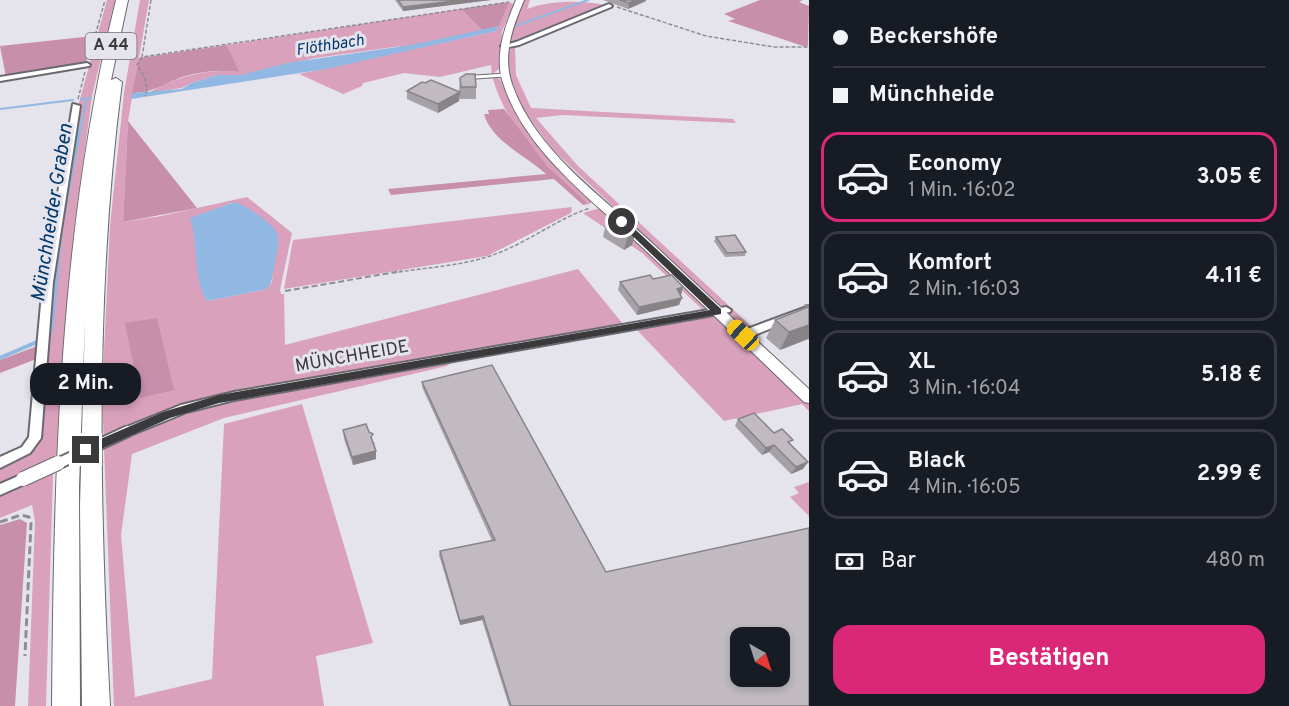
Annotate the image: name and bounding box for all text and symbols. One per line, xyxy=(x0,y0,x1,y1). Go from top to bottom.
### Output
text: Beckershöfe xyxy=(869,24,998,51)
water label: Flöthbach xyxy=(295,31,366,61)
road number: A 44 xyxy=(86,33,136,59)
text: Münchheide xyxy=(869,82,994,109)
water label: Münchheider Graben xyxy=(26,122,80,304)
icon: car xyxy=(836,150,890,204)
text: Economy xyxy=(908,151,1002,178)
text: 3.05 € xyxy=(1197,164,1262,191)
text: 1 Min. · 16:02 xyxy=(908,178,1016,204)
route start xyxy=(608,208,635,235)
icon: car xyxy=(836,249,890,303)
text: Komfort xyxy=(908,250,992,277)
text: 4.11 € xyxy=(1205,263,1262,290)
text: 2 Min. · 16:03 xyxy=(908,277,1020,303)
car xyxy=(724,316,762,354)
street label: MÜNCHHEIDE xyxy=(293,334,411,378)
icon: car xyxy=(836,348,890,402)
text: XL xyxy=(908,349,935,376)
text: 5.18 € xyxy=(1201,362,1262,389)
callout: 2 Min. xyxy=(31,363,142,405)
text: 2 Min. xyxy=(58,371,113,397)
text: 3 Min. · 16:04 xyxy=(908,376,1020,402)
route end xyxy=(72,436,99,463)
icon: car xyxy=(836,447,890,501)
text: Black xyxy=(908,448,966,475)
text: 2.99 € xyxy=(1197,461,1262,488)
text: 4 Min. · 16:05 xyxy=(908,475,1021,501)
icon: cash xyxy=(833,545,866,578)
text: Bar xyxy=(881,548,916,575)
text: 480 m xyxy=(1206,548,1265,574)
button: Bestätigen xyxy=(833,625,1265,694)
north arrow xyxy=(730,627,790,687)
map controls xyxy=(730,627,790,687)

